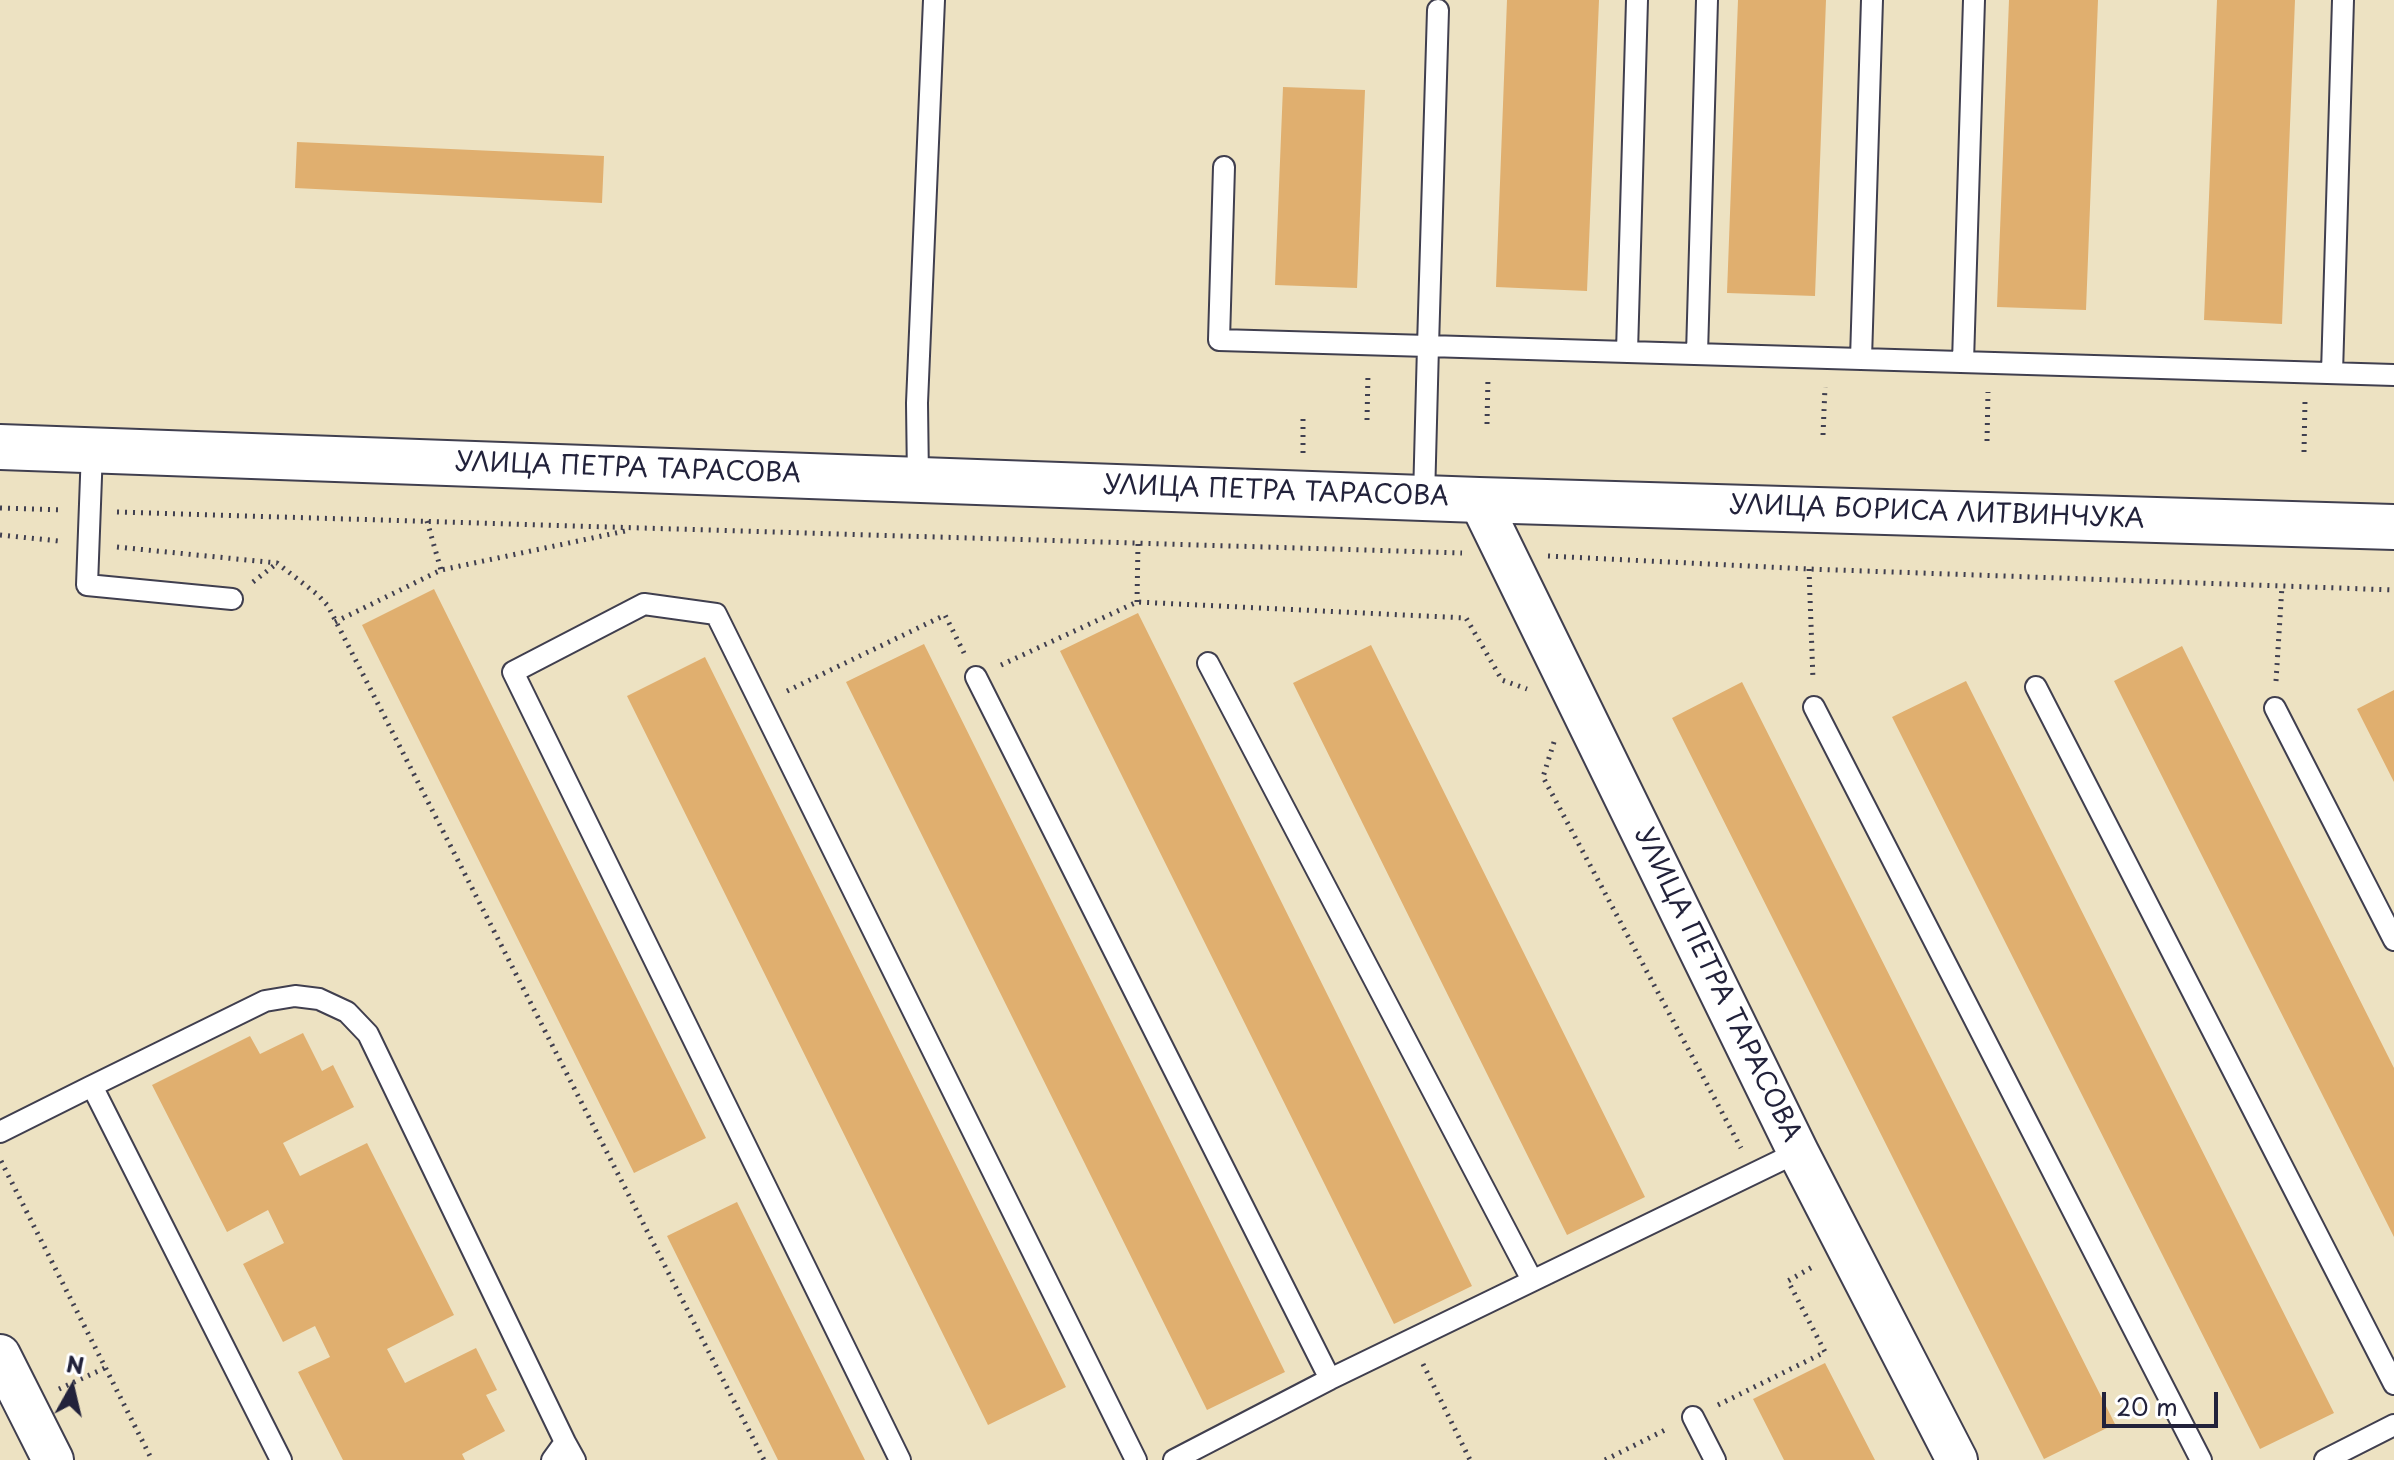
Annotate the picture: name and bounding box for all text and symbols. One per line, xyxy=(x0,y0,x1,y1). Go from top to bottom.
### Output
street label: УЛИЦА ПЕТРА ТАРАСОВА xyxy=(455,447,801,491)
street label: УЛИЦА ПЕТРА ТАРАСОВА xyxy=(1103,470,1449,514)
street label: УЛИЦА БОРИСА ЛИТВИНЧУКА xyxy=(1729,490,2145,536)
street label: УЛИЦА ПЕТРА ТАРАСОВА xyxy=(1627,823,1807,1147)
text: N xyxy=(64,1346,86,1381)
north arrow xyxy=(32,1348,112,1428)
scale bar xyxy=(2106,1376,2222,1426)
text: 20 m xyxy=(2116,1388,2178,1424)

